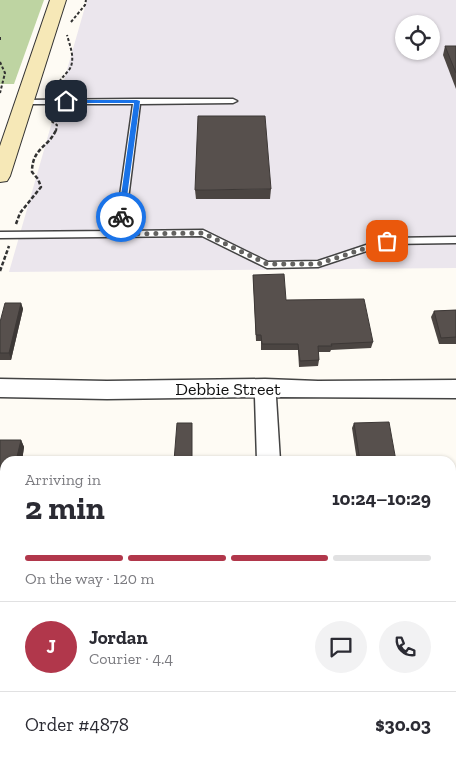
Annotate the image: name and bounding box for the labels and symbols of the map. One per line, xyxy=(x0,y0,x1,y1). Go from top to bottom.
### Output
pin xyxy=(45,80,87,122)
courier xyxy=(96,192,146,242)
pin xyxy=(366,220,408,262)
street label: Debbie Street xyxy=(175,378,281,400)

